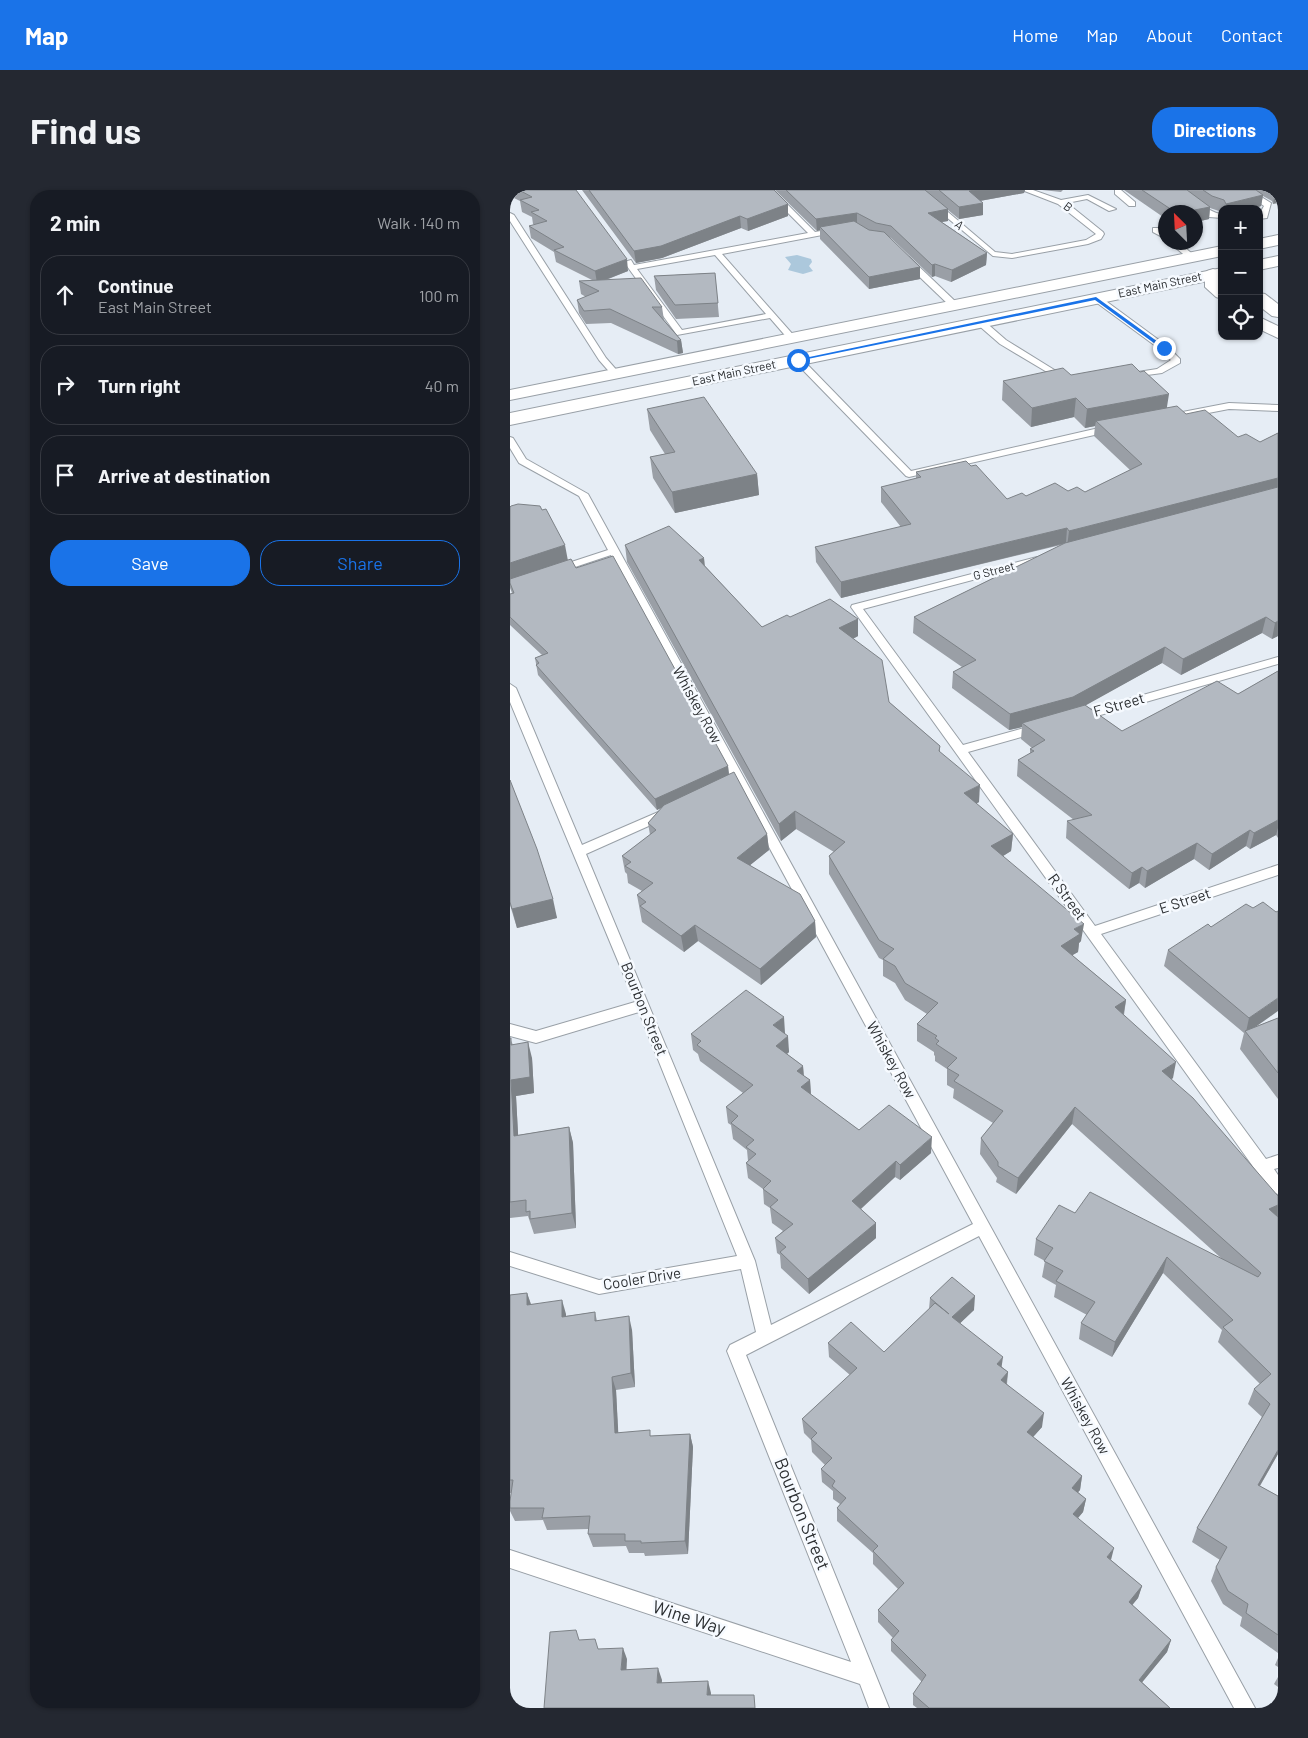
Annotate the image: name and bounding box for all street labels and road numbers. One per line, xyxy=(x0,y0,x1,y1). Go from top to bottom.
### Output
street label: B xyxy=(1061,198,1076,214)
street label: A xyxy=(952,217,967,232)
street label: East Main Street xyxy=(1117,268,1203,300)
street label: East Main Street xyxy=(691,356,777,388)
street label: G Street xyxy=(971,558,1016,582)
street label: Whiskey Row xyxy=(669,663,726,746)
street label: F Street xyxy=(1091,688,1146,720)
street label: R Street xyxy=(1045,870,1091,923)
street label: E Street xyxy=(1157,883,1213,917)
street label: Bourbon Street xyxy=(618,959,672,1058)
street label: Whiskey Row xyxy=(863,1018,920,1101)
street label: Cooler Drive xyxy=(602,1263,682,1293)
street label: Whiskey Row xyxy=(1057,1374,1114,1457)
street label: Bourbon Street xyxy=(770,1454,835,1573)
street label: Wine Way xyxy=(650,1595,729,1639)

